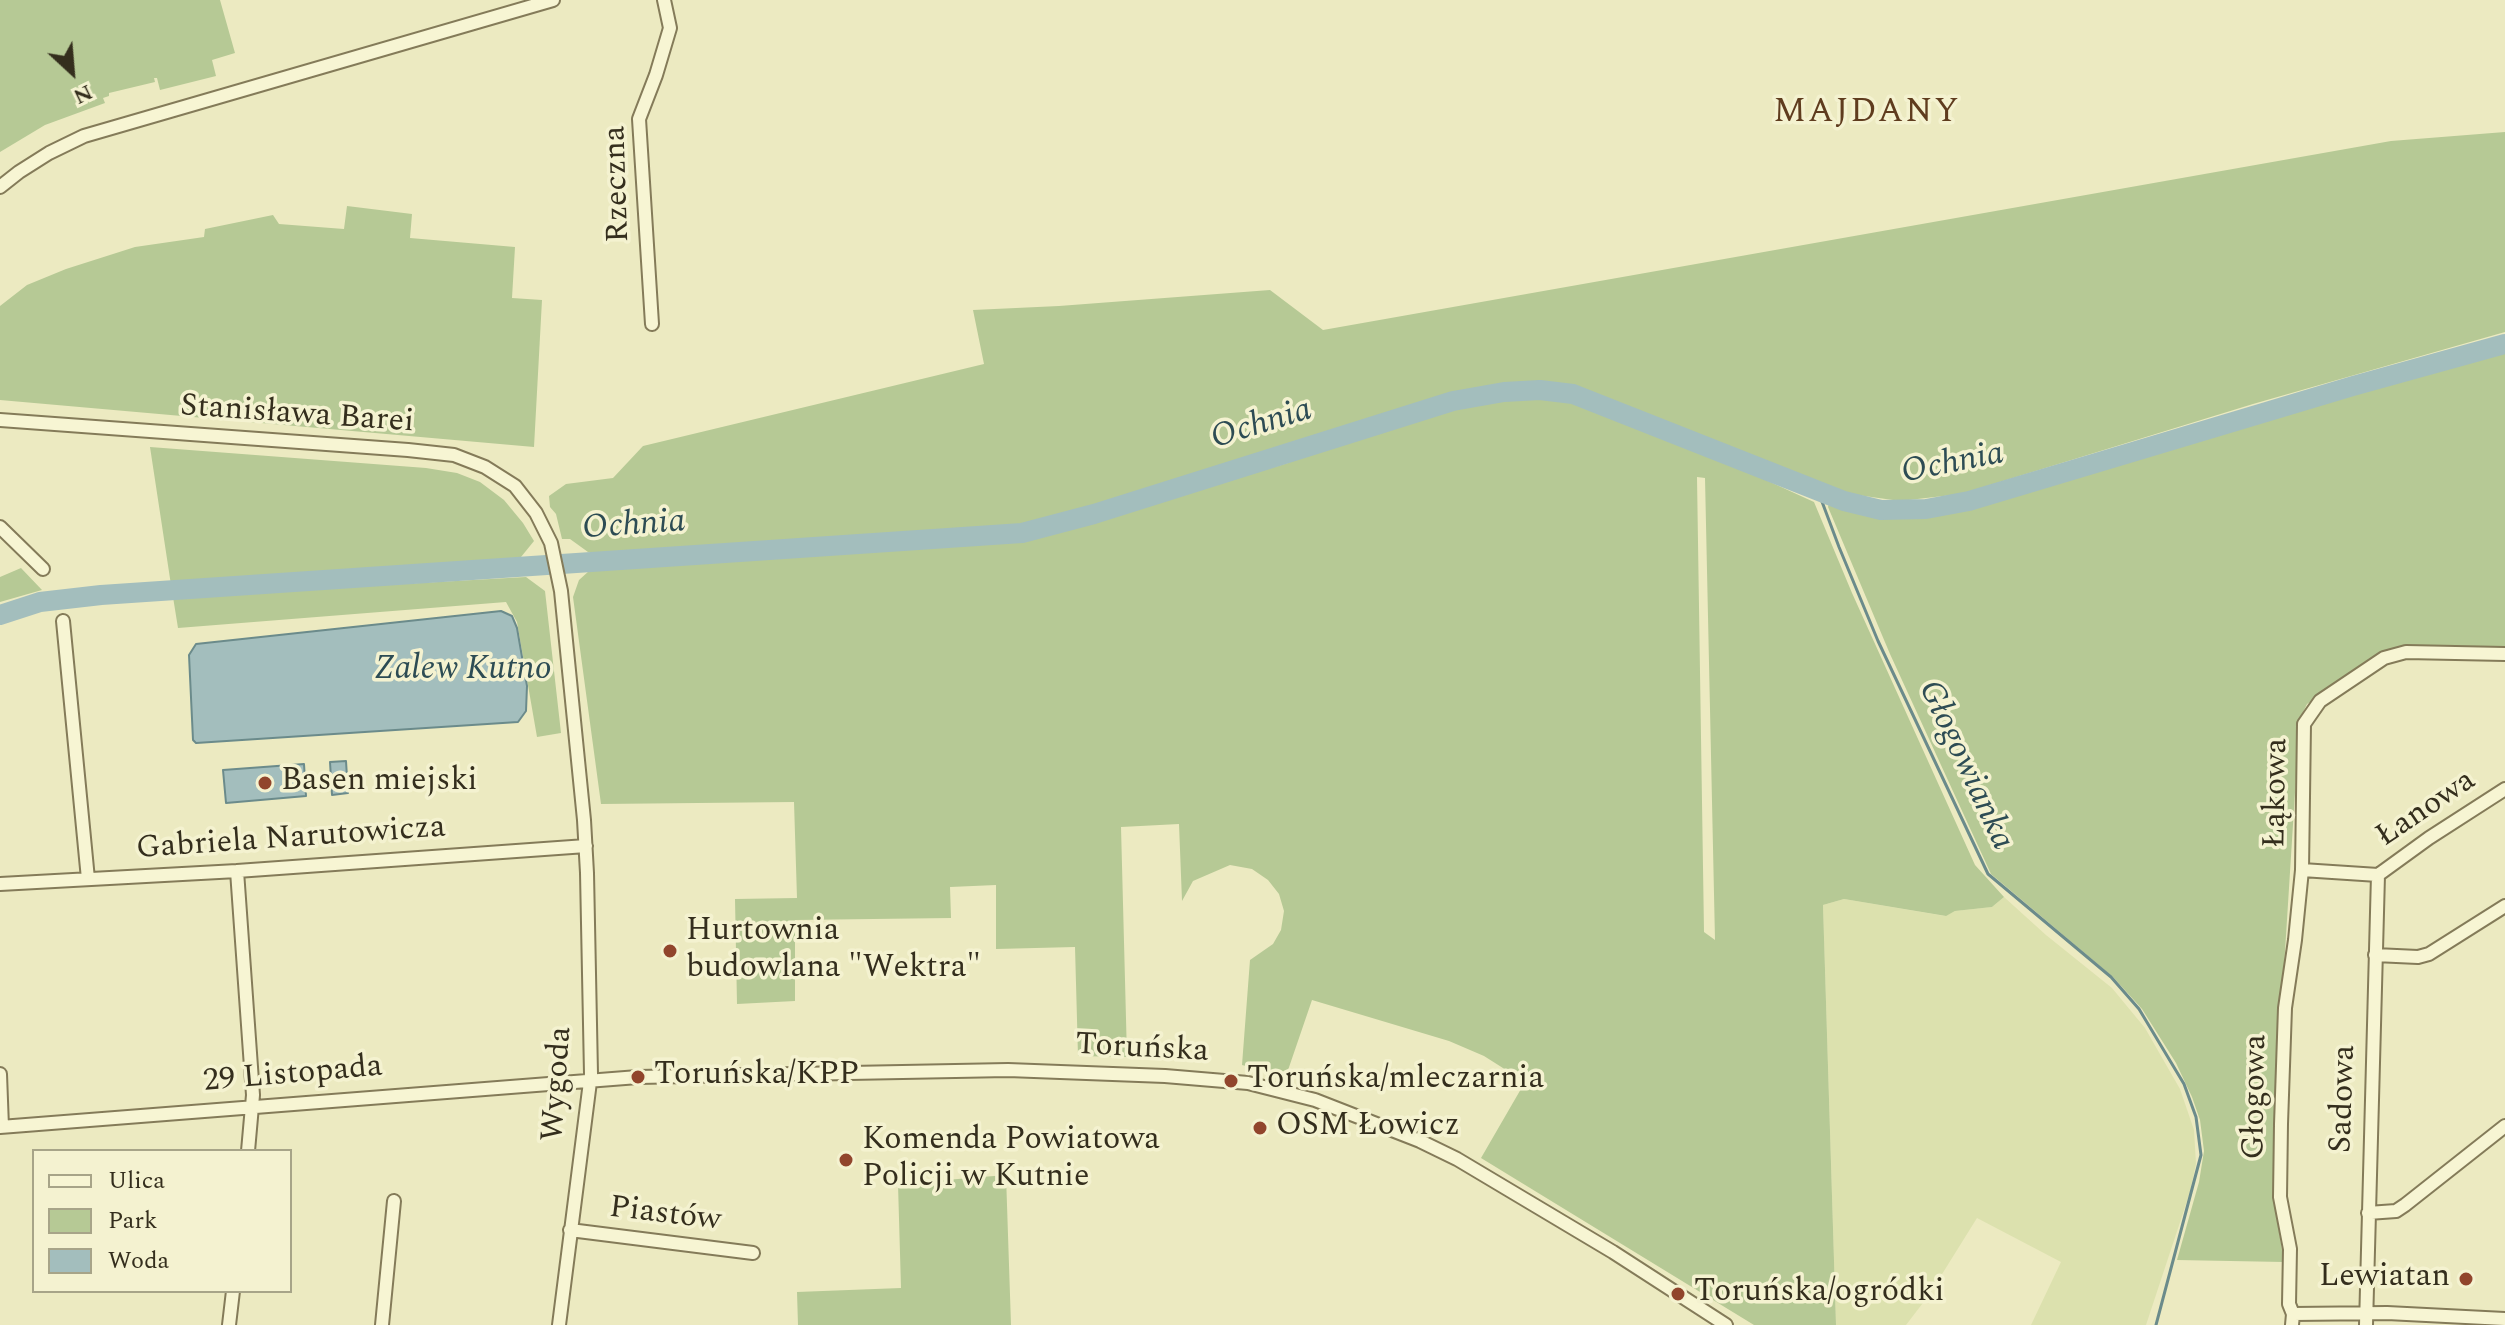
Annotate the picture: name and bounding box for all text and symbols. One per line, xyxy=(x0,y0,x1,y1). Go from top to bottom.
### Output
north arrow xyxy=(32,32,112,112)
text: N xyxy=(67,75,98,113)
district label: MAJDANY xyxy=(1773,94,1961,134)
street label: Rzeczna xyxy=(598,125,640,243)
street label: Stanisława Barei xyxy=(179,389,415,443)
water label: Ochnia xyxy=(1207,391,1317,461)
water label: Ochnia xyxy=(1898,435,2008,495)
water label: Ochnia xyxy=(581,503,687,551)
water label: Zalew Kutno xyxy=(374,651,552,691)
water label: Głogowianka xyxy=(1907,675,2021,857)
street label: Łąkowa xyxy=(2258,738,2298,848)
street label: Łanowa xyxy=(2370,763,2484,857)
place label: Basen miejski xyxy=(281,764,478,802)
marker: Basen miejski xyxy=(256,774,274,792)
street label: Gabriela Narutowicza xyxy=(135,810,447,870)
place label: Hurtownia budowlana "Wektra" xyxy=(686,914,981,989)
marker: Hurtownia budowlana "Wektra" xyxy=(661,942,679,960)
street label: Wygoda xyxy=(536,1025,582,1143)
street label: Toruńska xyxy=(1074,1027,1210,1073)
street label: Głogowa xyxy=(2237,1034,2277,1160)
street label: Sadowa xyxy=(2324,1044,2366,1154)
street label: 29 Listopada xyxy=(202,1049,384,1103)
place label: Toruńska/KPP xyxy=(654,1058,859,1096)
place label: Toruńska/mleczarnia xyxy=(1247,1062,1544,1100)
marker: Toruńska/KPP xyxy=(629,1068,647,1086)
marker: Toruńska/mleczarnia xyxy=(1222,1072,1240,1090)
place label: OSM Łowicz xyxy=(1276,1109,1460,1147)
marker: OSM Łowicz xyxy=(1251,1119,1269,1137)
place label: Komenda Powiatowa Policji w Kutnie xyxy=(862,1123,1160,1198)
legend xyxy=(32,1149,292,1293)
marker: Komenda Powiatowa Policji w Kutnie xyxy=(837,1151,855,1169)
text: Ulica xyxy=(108,1163,165,1199)
street label: Piastów xyxy=(607,1190,723,1242)
text: Park xyxy=(108,1203,158,1239)
text: Woda xyxy=(108,1243,169,1279)
place label: Lewiatan xyxy=(2319,1260,2450,1298)
marker: Lewiatan xyxy=(2457,1270,2475,1288)
place label: Toruńska/ogródki xyxy=(1694,1275,1944,1313)
marker: Toruńska/ogródki xyxy=(1669,1285,1687,1303)

